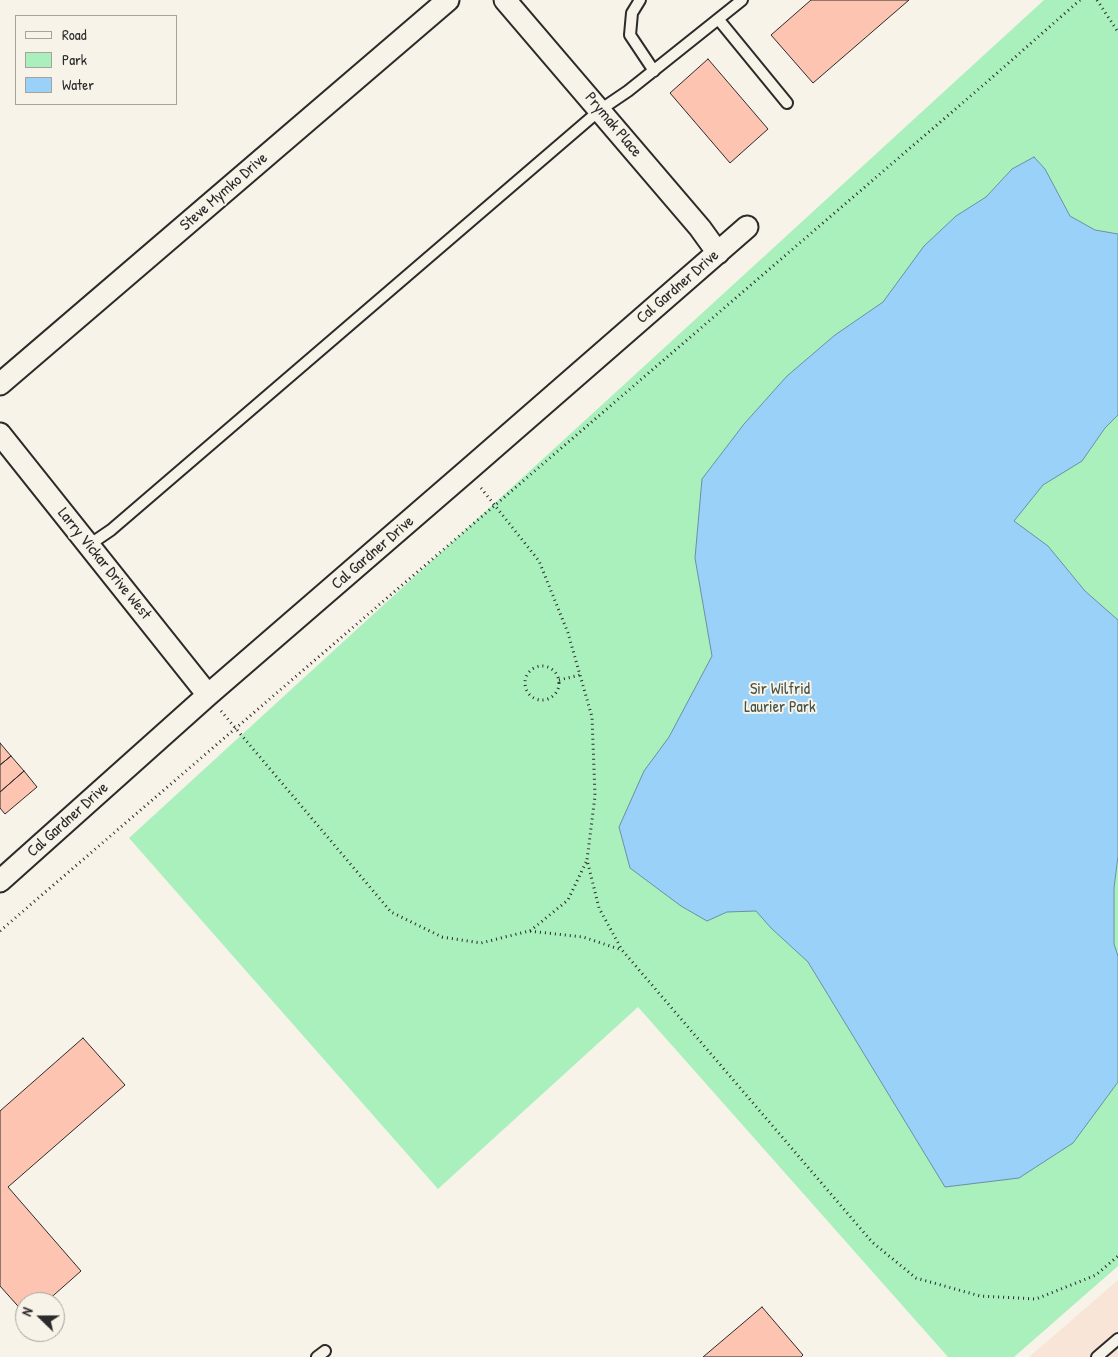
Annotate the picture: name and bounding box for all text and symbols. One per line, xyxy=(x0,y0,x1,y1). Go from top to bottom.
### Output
legend xyxy=(15,15,178,105)
text: Road xyxy=(62,24,87,45)
text: Park xyxy=(62,49,87,70)
text: Water xyxy=(62,74,94,95)
street label: Prymak Place xyxy=(580,89,646,161)
street label: Steve Mymko Drive xyxy=(176,149,272,235)
street label: Cal Gardner Drive xyxy=(633,246,723,328)
street label: Larry Vickar Drive West xyxy=(53,504,155,624)
street label: Cal Gardner Drive xyxy=(328,512,418,594)
park label: Sir Wilfrid Laurier Park xyxy=(744,680,816,718)
street label: Cal Gardner Drive xyxy=(23,778,113,862)
north arrow xyxy=(15,1292,65,1342)
text: N xyxy=(16,1305,37,1319)

